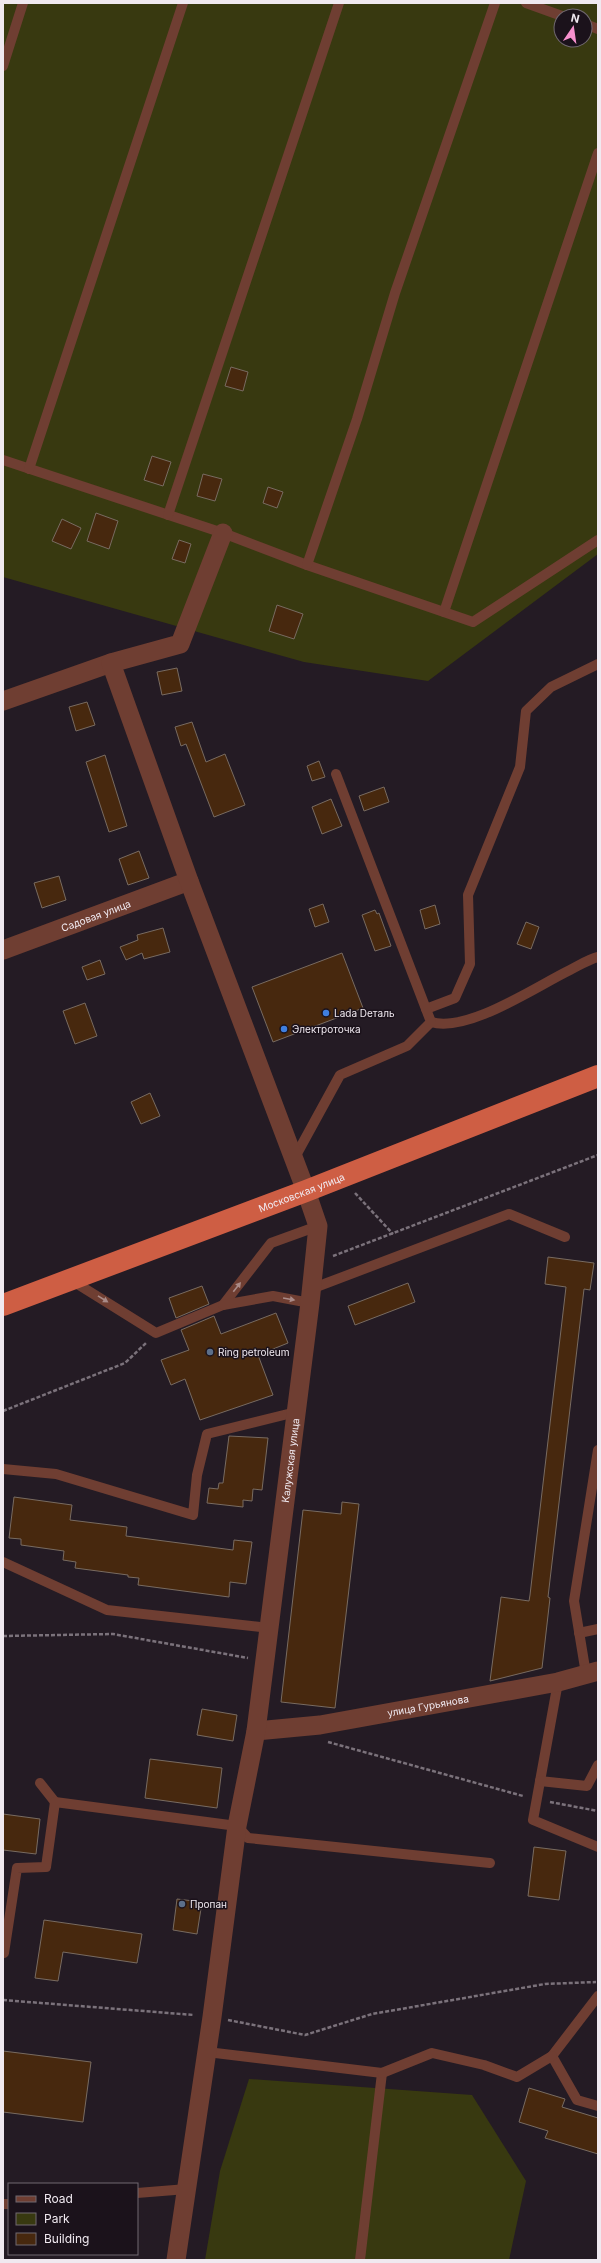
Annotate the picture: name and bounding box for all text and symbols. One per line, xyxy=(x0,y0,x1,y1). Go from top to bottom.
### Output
north arrow xyxy=(553,8,593,48)
text: N xyxy=(570,10,581,26)
street label: Садовая улица xyxy=(59,897,132,934)
place label: Lada Dеталь xyxy=(334,1007,395,1019)
marker: Lada Dеталь xyxy=(321,1008,331,1018)
place label: Электроточка xyxy=(292,1023,361,1035)
marker: Электроточка xyxy=(279,1024,289,1034)
street label: Московская улица xyxy=(257,1170,346,1214)
one-way arrow xyxy=(233,1281,241,1292)
one-way arrow xyxy=(97,1296,109,1303)
one-way arrow xyxy=(282,1297,295,1303)
place label: Ring petroleum xyxy=(218,1346,289,1358)
marker: Ring petroleum xyxy=(205,1347,215,1357)
street label: Калужская улица xyxy=(279,1417,301,1503)
street label: улица Гурьянова xyxy=(386,1692,470,1719)
place label: Пропан xyxy=(190,1898,227,1910)
marker: Пропан xyxy=(177,1899,187,1909)
legend xyxy=(8,2183,138,2255)
text: Road xyxy=(44,2191,73,2206)
text: Park xyxy=(44,2211,70,2226)
text: Building xyxy=(44,2231,89,2246)

